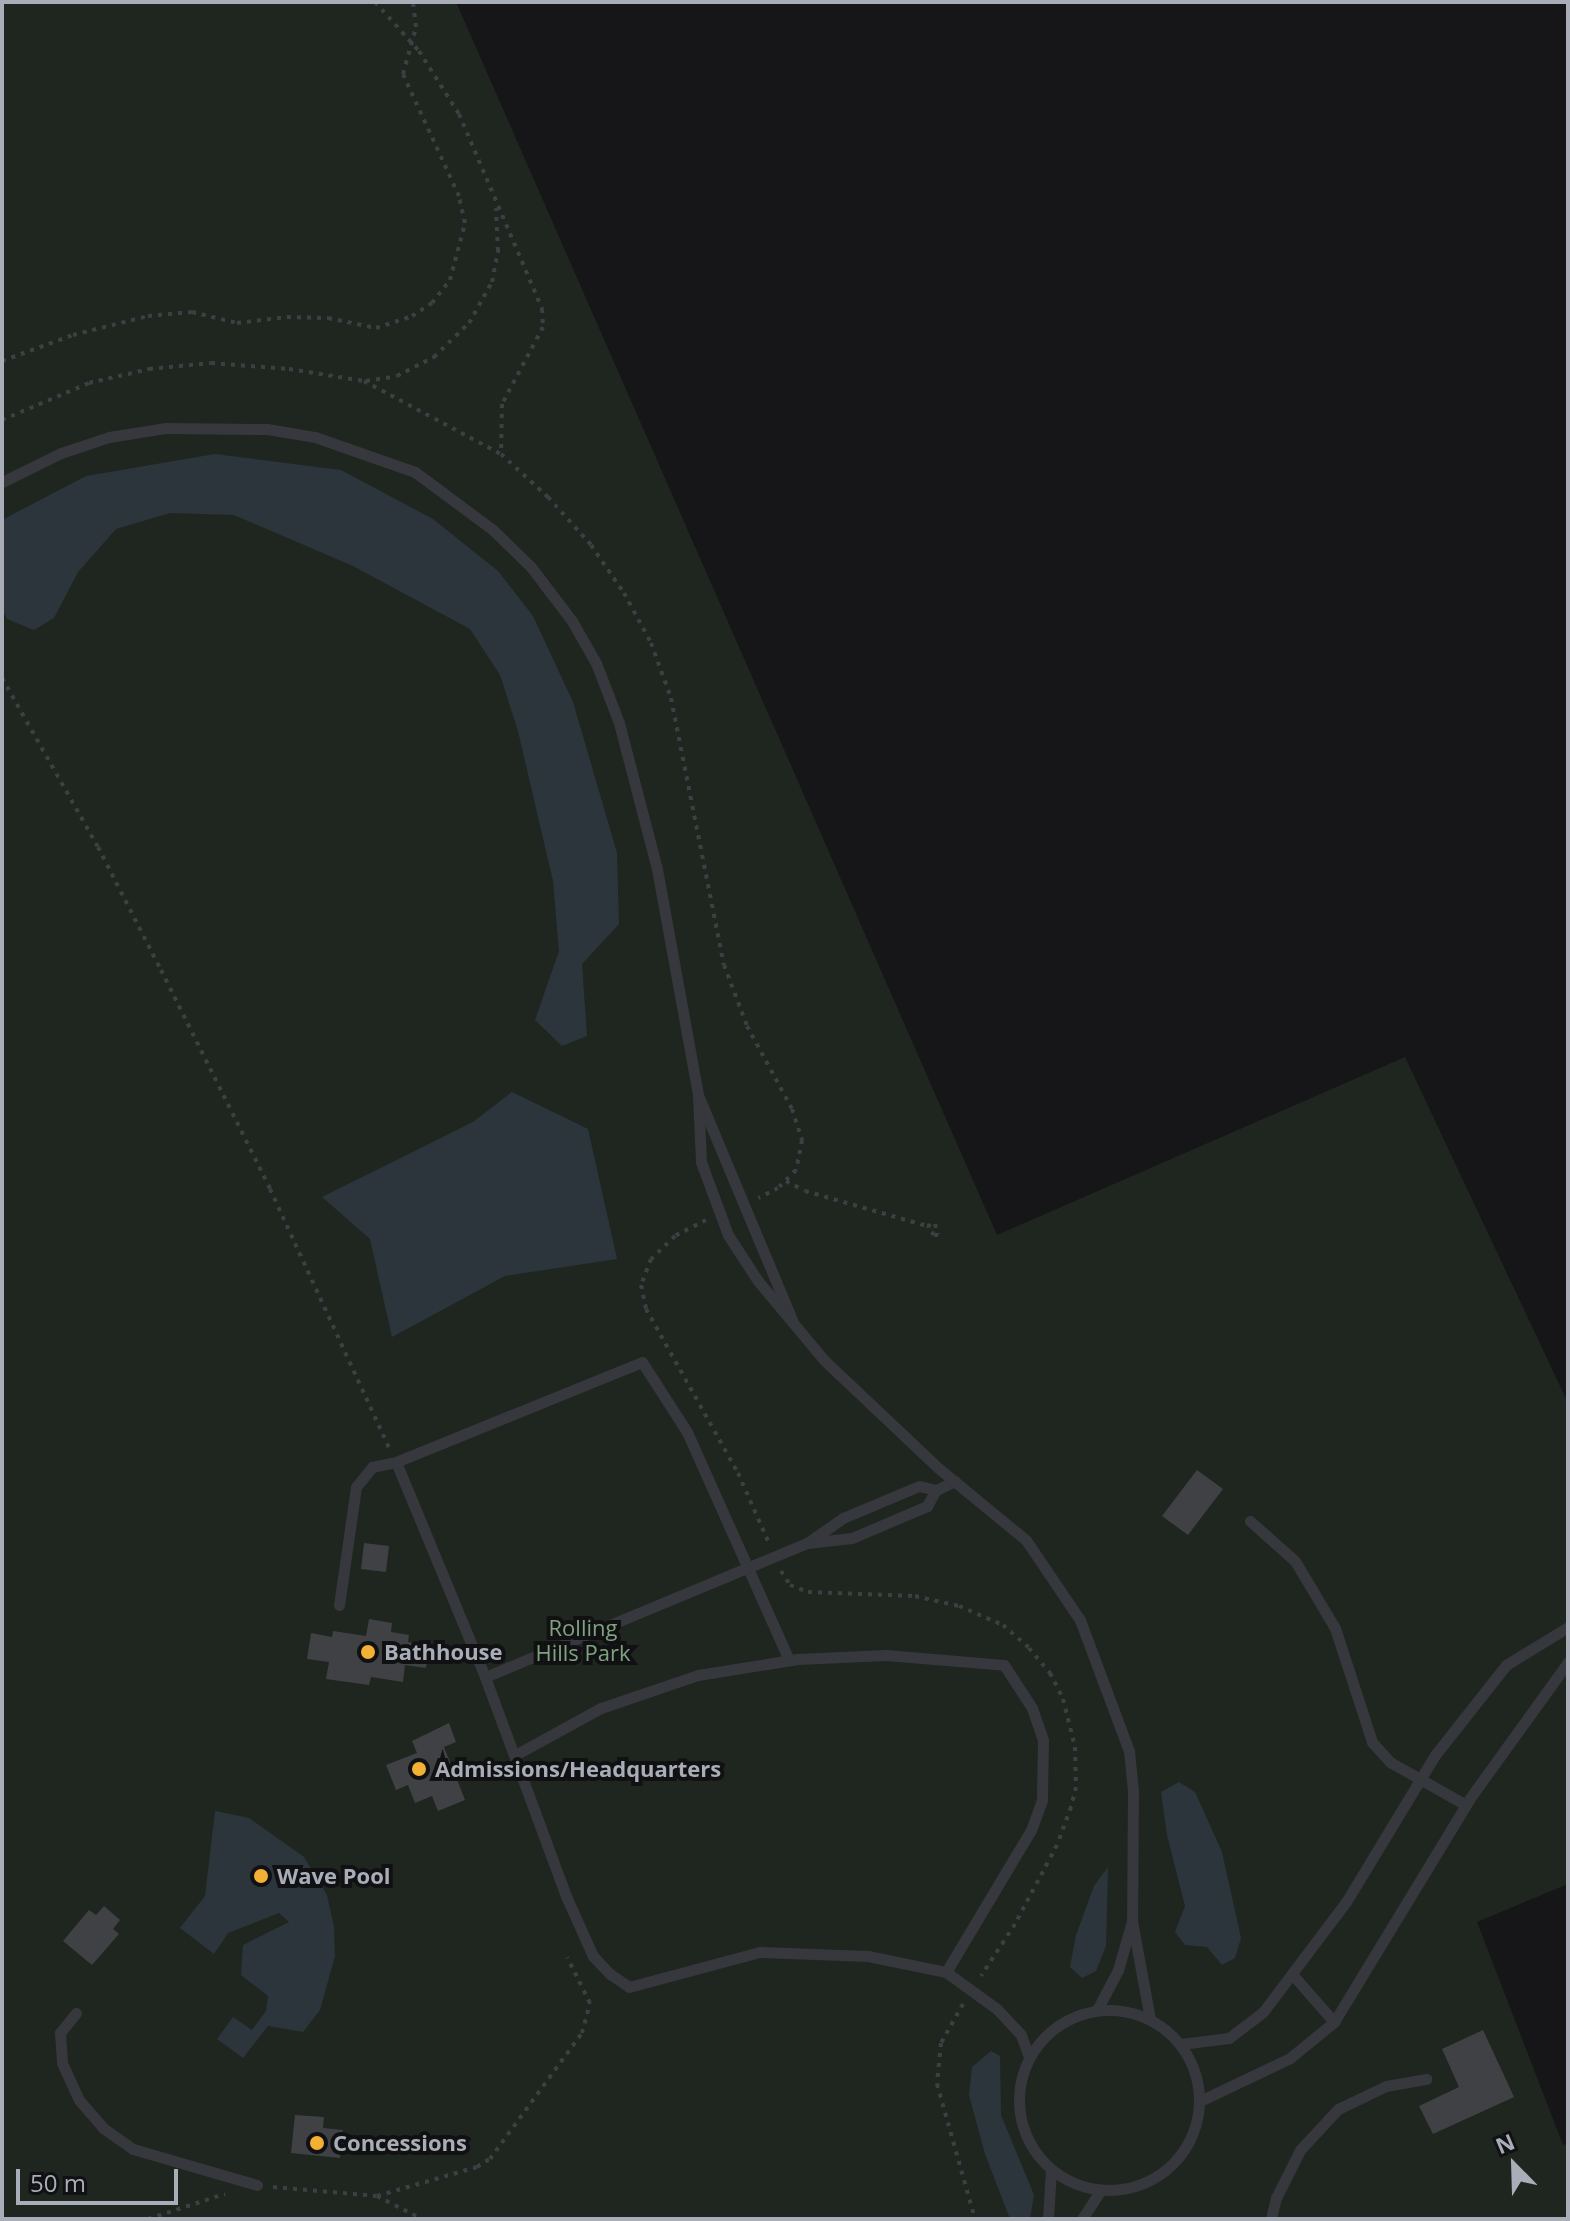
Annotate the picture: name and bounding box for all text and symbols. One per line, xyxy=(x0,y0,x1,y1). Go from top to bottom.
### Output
park label: Rolling Hills Park xyxy=(535,1614,631,1666)
place label: Bathhouse xyxy=(384,1639,503,1665)
marker: Bathhouse xyxy=(359,1643,377,1661)
place label: Admissions/Headquarters xyxy=(435,1756,721,1782)
marker: Admissions/Headquarters xyxy=(410,1760,428,1778)
place label: Wave Pool xyxy=(277,1863,391,1889)
marker: Wave Pool xyxy=(252,1867,270,1885)
north arrow xyxy=(1474,2125,1554,2205)
text: N xyxy=(1491,2126,1519,2160)
place label: Concessions xyxy=(333,2130,467,2156)
marker: Concessions xyxy=(308,2134,326,2152)
scale bar xyxy=(20,2153,182,2203)
text: 50 m xyxy=(30,2166,86,2199)

